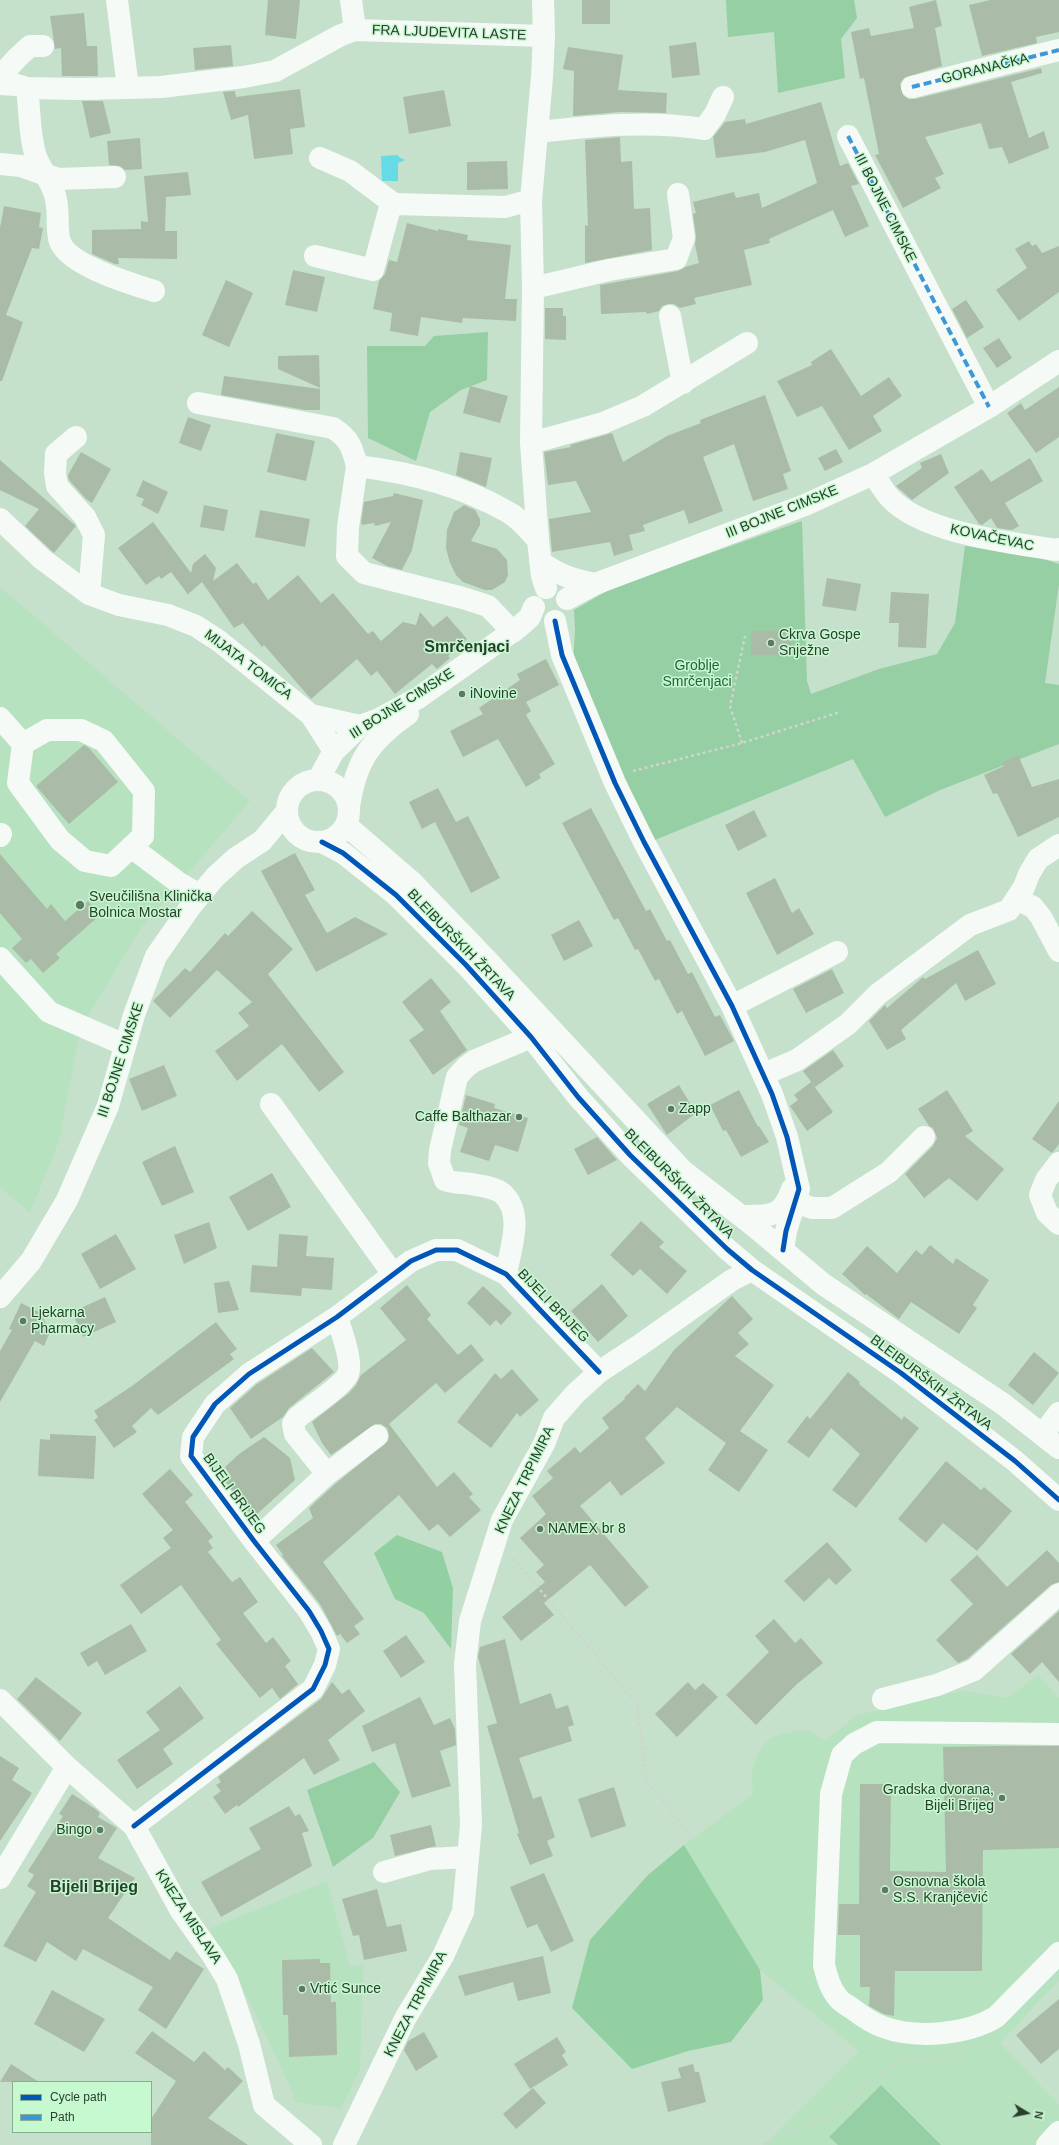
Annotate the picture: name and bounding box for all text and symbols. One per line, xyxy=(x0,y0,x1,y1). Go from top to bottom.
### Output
street label: FRA LJUDEVITA LASTE xyxy=(371,22,527,44)
street label: GORANAČKA xyxy=(940,50,1030,88)
street label: III BOJNE CIMSKE xyxy=(850,151,920,265)
street label: III BOJNE CIMSKE xyxy=(723,482,841,542)
street label: KOVAČEVAC xyxy=(949,521,1035,555)
street label: MIJATA TOMIĆA xyxy=(201,626,295,704)
place label: Ckrva Gospe Snježne xyxy=(779,627,861,660)
district label: Smrčenjaci xyxy=(424,638,510,658)
marker: Ckrva Gospe Snježne xyxy=(766,638,776,648)
park label: Groblje Smrčenjaci xyxy=(662,658,732,690)
street label: III BOJNE CIMSKE xyxy=(347,665,457,743)
place label: iNovine xyxy=(470,686,517,702)
marker: iNovine xyxy=(457,689,467,699)
street label: BLEIBURŠKIH ŽRTAVA xyxy=(403,886,519,1004)
place label: Sveučilišna Klinička Bolnica Mostar xyxy=(89,889,212,922)
marker: Sveučilišna Klinička Bolnica Mostar xyxy=(74,899,86,911)
street label: III BOJNE CIMSKE xyxy=(95,1000,147,1120)
place label: Zapp xyxy=(679,1101,711,1117)
marker: Zapp xyxy=(666,1104,676,1114)
place label: Caffe Balthazar xyxy=(415,1109,511,1125)
marker: Caffe Balthazar xyxy=(514,1112,524,1122)
street label: BLEIBURŠKIH ŽRTAVA xyxy=(621,1126,737,1242)
street label: BIJELI BRIJEG xyxy=(514,1266,592,1346)
place label: Ljekarna Pharmacy xyxy=(31,1305,94,1338)
marker: Ljekarna Pharmacy xyxy=(18,1316,28,1326)
street label: BLEIBURŠKIH ŽRTAVA xyxy=(867,1332,995,1434)
street label: KNEZA TRPIMIRA xyxy=(492,1424,558,1536)
street label: BIJELI BRIJEG xyxy=(199,1450,269,1538)
place label: NAMEX br 8 xyxy=(548,1521,626,1537)
marker: NAMEX br 8 xyxy=(535,1524,545,1534)
place label: Gradska dvorana, Bijeli Brijeg xyxy=(883,1782,994,1814)
marker: Gradska dvorana, Bijeli Brijeg xyxy=(997,1793,1007,1803)
place label: Bingo xyxy=(56,1822,92,1838)
marker: Bingo xyxy=(95,1825,105,1835)
street label: KNEZA MISLAVA xyxy=(151,1867,225,1967)
place label: Osnovna škola S.S. Kranjčević xyxy=(893,1874,988,1906)
district label: Bijeli Brijeg xyxy=(50,1878,138,1898)
marker: Osnovna škola S.S. Kranjčević xyxy=(880,1885,890,1895)
street label: KNEZA TRPIMIRA xyxy=(381,1948,451,2060)
place label: Vrtić Sunce xyxy=(310,1981,381,1997)
marker: Vrtić Sunce xyxy=(297,1984,307,1994)
legend xyxy=(12,2081,152,2133)
text: Cycle path xyxy=(50,2090,107,2104)
north arrow xyxy=(1007,2093,1047,2133)
text: Path xyxy=(50,2110,75,2124)
text: N xyxy=(1032,2110,1045,2120)

